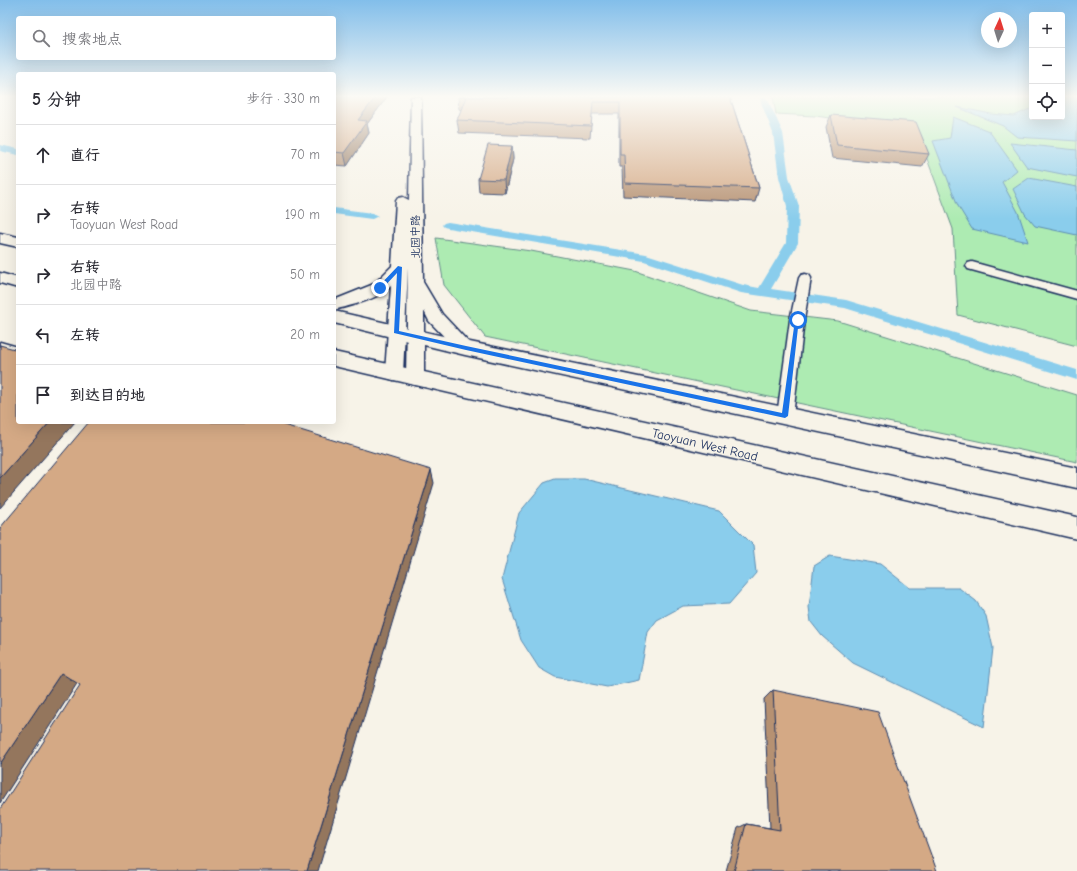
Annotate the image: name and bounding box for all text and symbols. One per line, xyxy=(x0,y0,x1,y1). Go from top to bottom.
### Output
north arrow xyxy=(981,12,1017,48)
map controls xyxy=(1029,12,1065,120)
button: + xyxy=(1029,12,1065,48)
search box xyxy=(16,16,336,60)
icon: search xyxy=(30,27,52,49)
text: 搜索地点 xyxy=(62,30,122,48)
button: − xyxy=(1029,48,1065,84)
button: locate xyxy=(1029,84,1065,120)
text: 5 分钟 xyxy=(32,90,81,109)
text: 步行 · 330 m xyxy=(247,91,320,106)
icon: ahead xyxy=(32,144,54,166)
text: 直行 xyxy=(70,146,100,164)
text: 70 m xyxy=(291,147,320,162)
text: 右转 xyxy=(70,199,100,217)
icon: right xyxy=(32,204,54,226)
text: 190 m xyxy=(285,207,320,222)
street label: 北园中路 xyxy=(409,215,422,259)
text: Taoyuan West Road xyxy=(70,217,178,232)
text: 右转 xyxy=(70,258,100,276)
icon: right xyxy=(32,264,54,286)
text: 50 m xyxy=(290,267,320,282)
text: 北园中路 xyxy=(70,277,122,292)
route end xyxy=(371,279,389,297)
route start xyxy=(789,311,807,329)
icon: left xyxy=(32,324,54,346)
text: 左转 xyxy=(70,326,100,344)
text: 20 m xyxy=(290,327,320,342)
icon: arrive xyxy=(32,384,54,406)
text: 到达目的地 xyxy=(70,386,145,404)
street label: Taoyuan West Road xyxy=(650,425,759,464)

